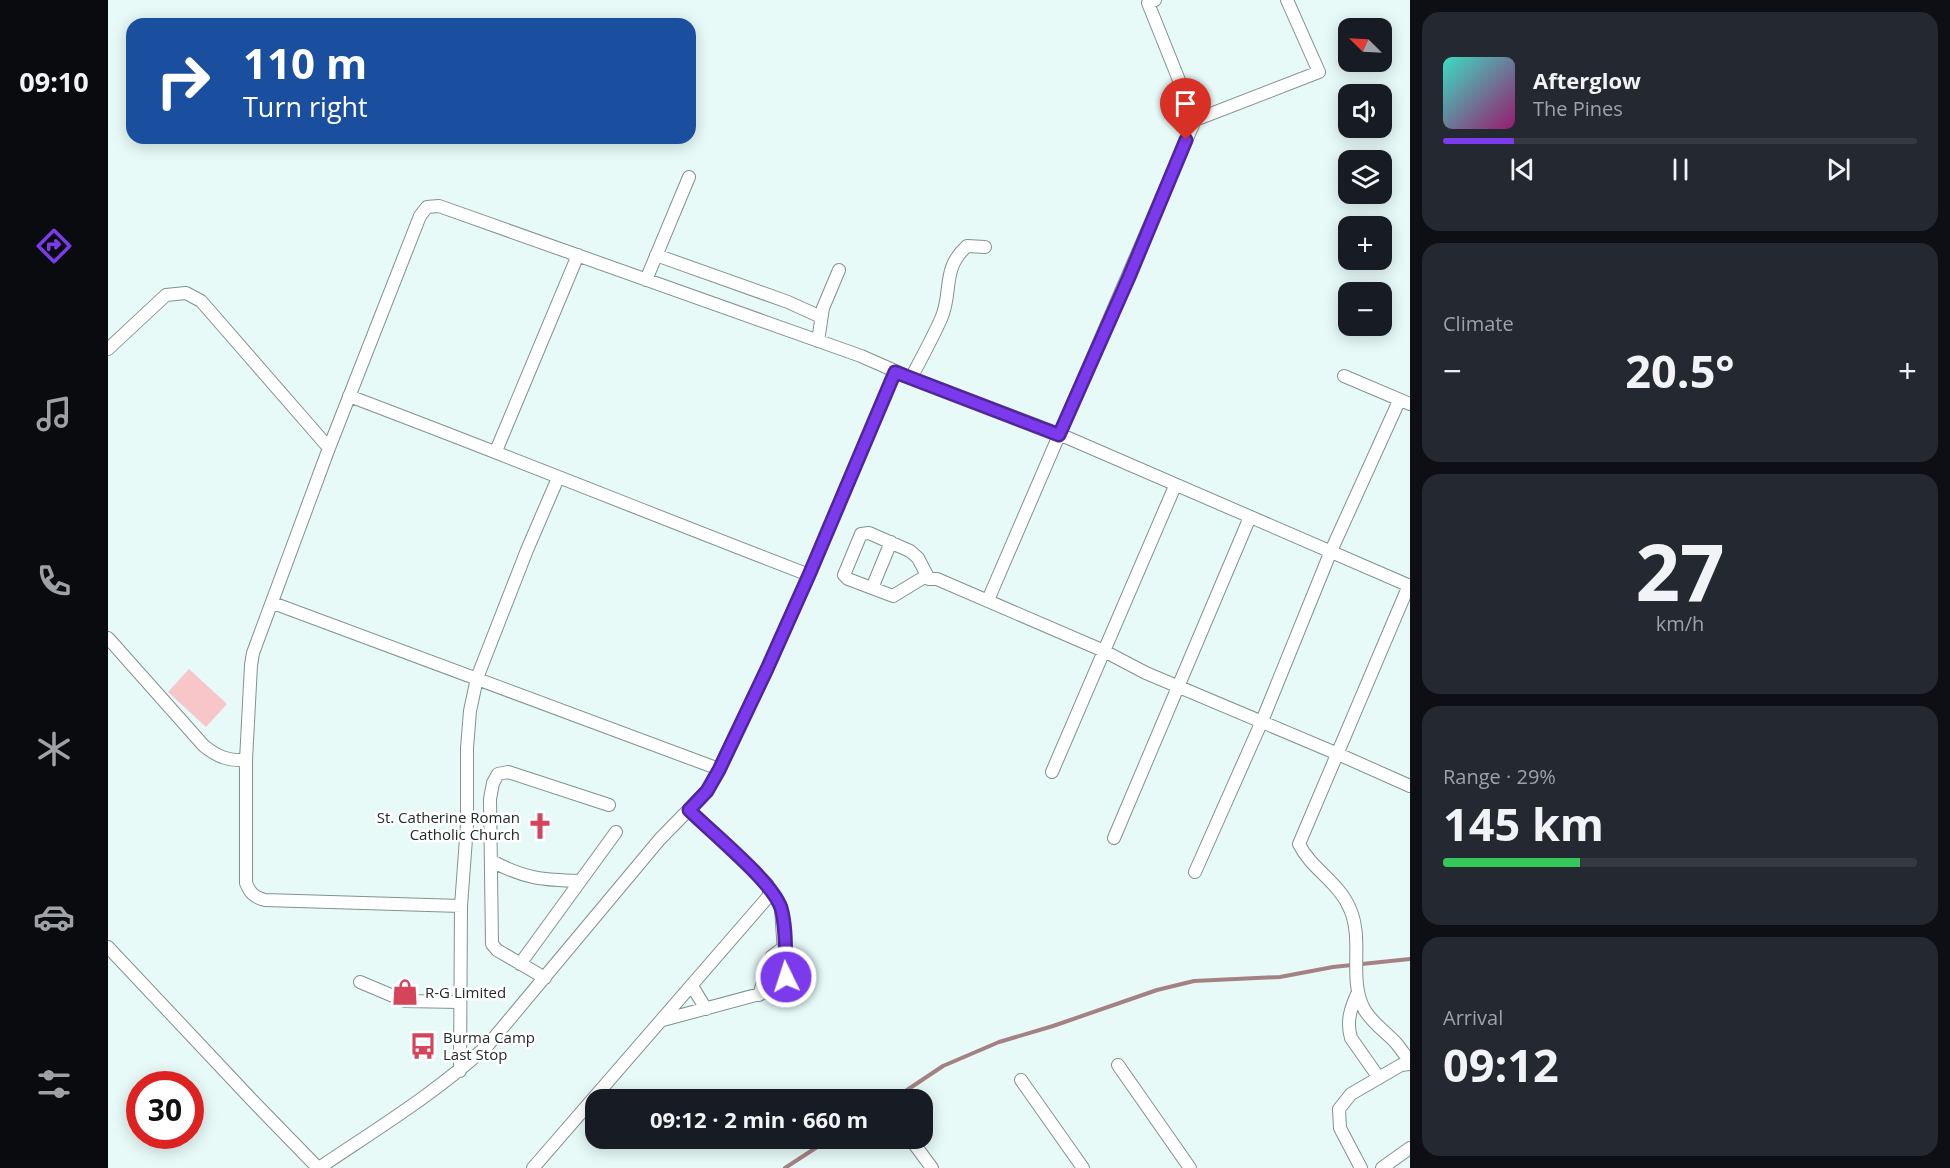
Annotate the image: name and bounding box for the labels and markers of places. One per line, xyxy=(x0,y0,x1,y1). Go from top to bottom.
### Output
pin xyxy=(1160,78,1211,140)
place label: St. Catherine Roman Catholic Church xyxy=(377,807,520,844)
church icon: St. Catherine Roman Catholic Church xyxy=(525,811,555,841)
shop icon: R-G Limited xyxy=(390,977,420,1007)
place label: R-G Limited xyxy=(425,982,506,1002)
place label: Burma Camp Last Stop xyxy=(443,1027,535,1064)
bus stop icon: Burma Camp Last Stop xyxy=(408,1031,438,1061)

